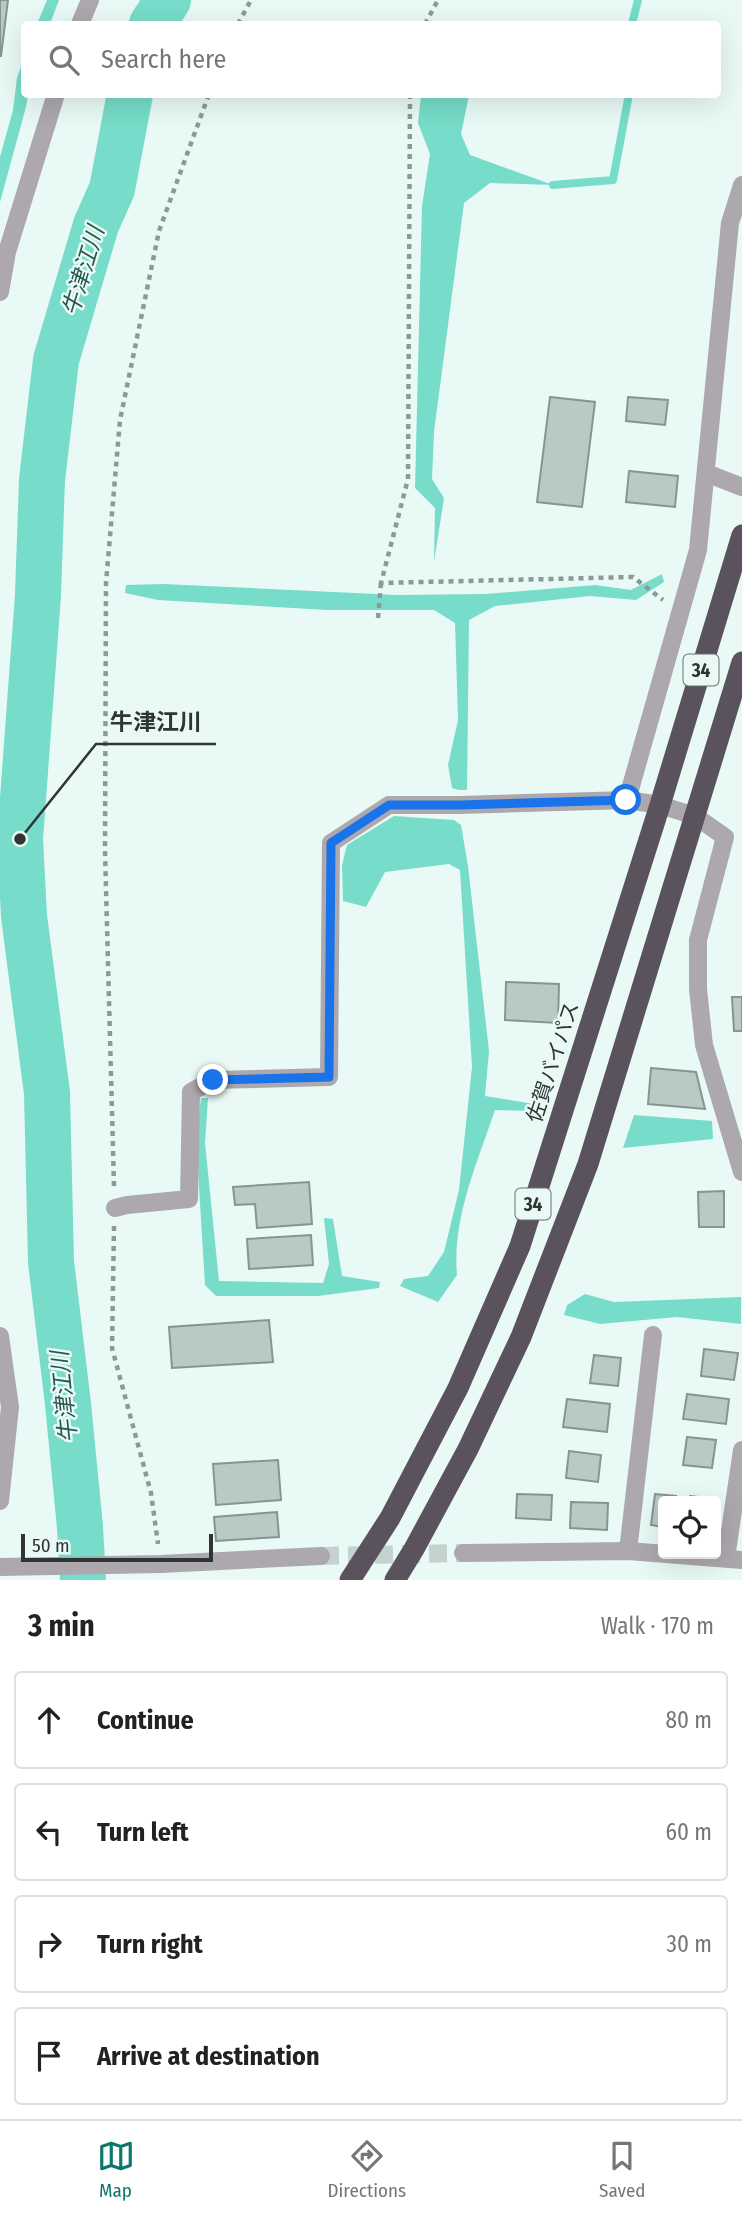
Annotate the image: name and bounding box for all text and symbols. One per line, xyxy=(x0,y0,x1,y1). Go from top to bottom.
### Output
search box xyxy=(21,21,721,98)
icon: search xyxy=(45,41,83,79)
text: Search here xyxy=(101,44,226,75)
water label: 牛津江川 xyxy=(56,220,111,319)
road number: 34 xyxy=(684,654,718,685)
callout: 牛津江川 xyxy=(96,700,216,744)
text: 牛津江川 xyxy=(110,708,202,736)
route start xyxy=(610,784,641,815)
street label: 佐賀バイパス xyxy=(521,998,585,1126)
route end xyxy=(197,1064,228,1095)
road number: 34 xyxy=(516,1188,550,1220)
water label: 牛津江川 xyxy=(45,1347,83,1444)
map controls xyxy=(658,1496,721,1559)
button: locate xyxy=(658,1496,721,1559)
scale bar xyxy=(21,1531,214,1563)
text: 50 m xyxy=(32,1534,70,1557)
text: 3 min xyxy=(28,1608,95,1644)
text: Walk · 170 m xyxy=(601,1612,714,1640)
icon: ahead xyxy=(30,1701,68,1739)
text: Continue xyxy=(97,1705,194,1736)
text: 80 m xyxy=(665,1706,712,1734)
icon: left xyxy=(30,1813,68,1851)
text: Turn left xyxy=(97,1817,189,1848)
text: 60 m xyxy=(666,1818,712,1846)
icon: right xyxy=(30,1925,68,1963)
text: Turn right xyxy=(97,1929,203,1960)
text: 30 m xyxy=(667,1930,712,1958)
icon: arrive xyxy=(30,2037,68,2075)
text: Arrive at destination xyxy=(97,2041,320,2072)
tab: Map xyxy=(97,2137,135,2202)
tab: Directions xyxy=(328,2137,406,2202)
tab: Saved xyxy=(599,2137,645,2202)

